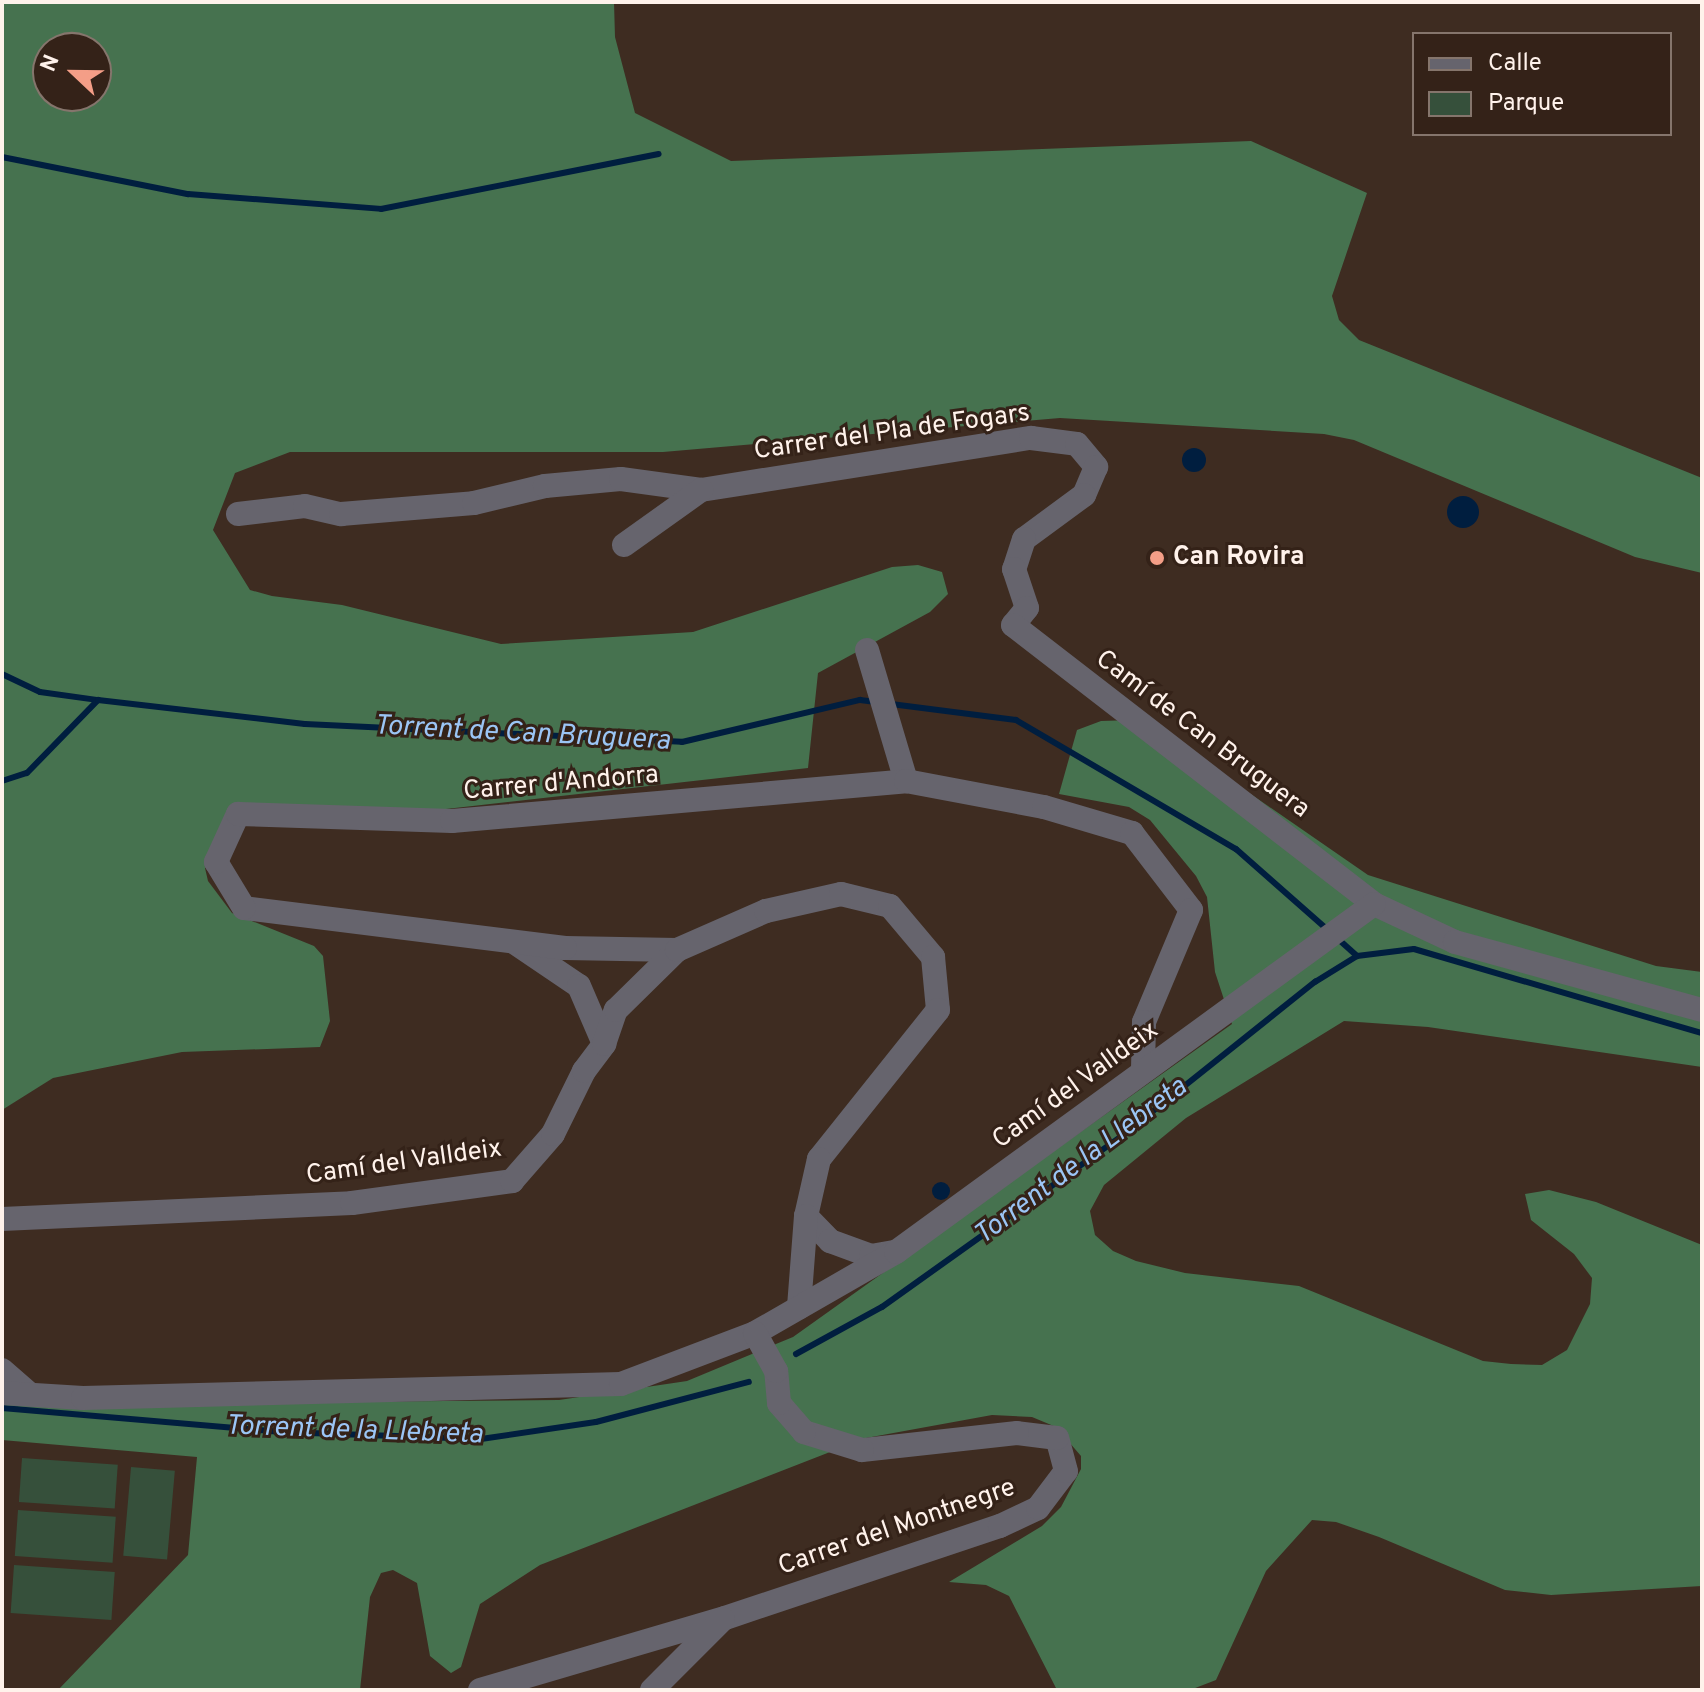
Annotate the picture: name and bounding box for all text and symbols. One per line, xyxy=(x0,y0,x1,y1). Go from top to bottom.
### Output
north arrow xyxy=(32,32,112,112)
legend xyxy=(1412,32,1672,136)
text: Calle xyxy=(1488,49,1542,79)
text: N xyxy=(36,51,67,76)
text: Parque xyxy=(1488,89,1564,119)
street label: Carrer del Pla de Fogars xyxy=(752,398,1032,468)
place label: Can Rovira xyxy=(1173,542,1305,574)
marker: Can Rovira xyxy=(1148,549,1166,567)
street label: Camí de Can Bruguera xyxy=(1089,644,1315,826)
water label: Torrent de Can Bruguera xyxy=(373,709,671,759)
street label: Carrer d'Andorra xyxy=(462,760,660,808)
street label: Camí del Valldeix xyxy=(987,1015,1165,1157)
water label: Torrent de la Llebreta xyxy=(968,1071,1194,1253)
street label: Camí del Valldeix xyxy=(304,1134,504,1192)
water label: Torrent de la Llebreta xyxy=(225,1410,483,1452)
street label: Carrer del Montnegre xyxy=(774,1473,1020,1583)

